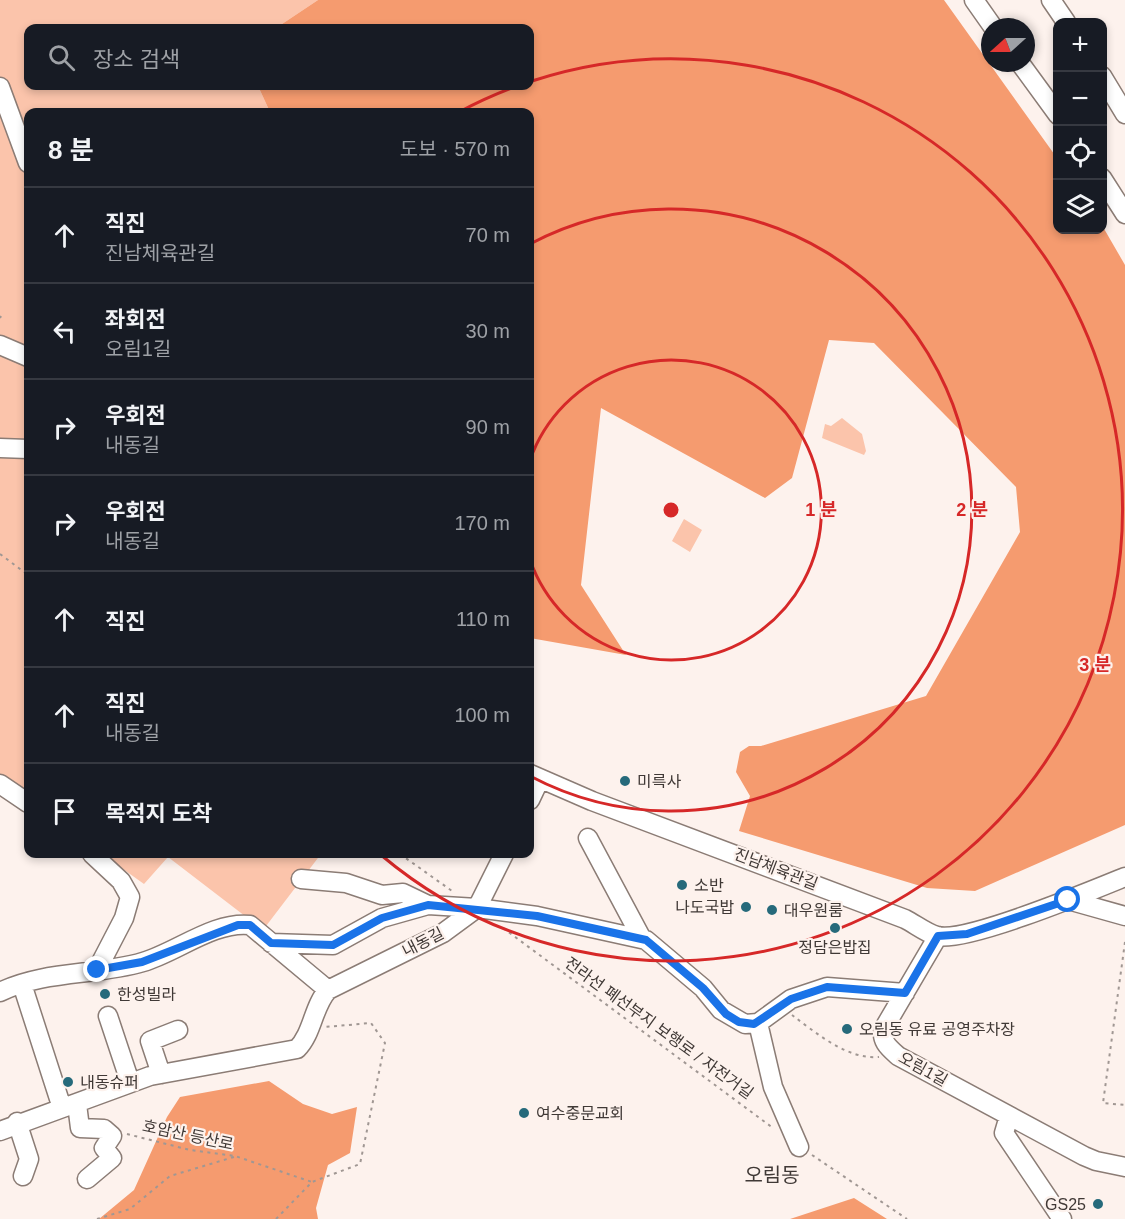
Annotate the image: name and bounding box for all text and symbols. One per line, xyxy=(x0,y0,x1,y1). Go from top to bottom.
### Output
north arrow xyxy=(981,18,1035,72)
map controls xyxy=(1053,18,1107,234)
button: + xyxy=(1053,18,1107,72)
search box xyxy=(24,24,534,90)
icon: search xyxy=(45,41,78,74)
text: 장소 검색 xyxy=(93,47,180,72)
button: − xyxy=(1053,72,1107,126)
button: locate xyxy=(1053,126,1107,180)
text: 8 분 xyxy=(48,135,94,165)
text: 도보 · 570 m xyxy=(400,138,510,160)
button: layers xyxy=(1053,180,1107,234)
text: 직진 xyxy=(105,211,145,236)
icon: ahead xyxy=(48,219,81,252)
text: 70 m xyxy=(466,224,510,246)
text: 진남체육관길 xyxy=(105,242,215,264)
text: 좌회전 xyxy=(105,307,166,332)
icon: left xyxy=(48,315,81,348)
text: 30 m xyxy=(466,320,510,342)
text: 오림1길 xyxy=(105,338,171,360)
text: 우회전 xyxy=(105,403,166,428)
icon: right xyxy=(48,411,81,444)
text: 90 m xyxy=(466,416,510,438)
text: 내동길 xyxy=(105,434,160,456)
text: 우회전 xyxy=(105,499,166,524)
centre of rings xyxy=(661,500,681,520)
text: 1 분 xyxy=(805,500,837,520)
text: 2 분 xyxy=(956,500,988,520)
icon: right xyxy=(48,507,81,540)
text: 170 m xyxy=(454,512,510,534)
text: 내동길 xyxy=(105,530,160,552)
icon: ahead xyxy=(48,603,81,636)
text: 110 m xyxy=(456,608,510,630)
text: 직진 xyxy=(105,609,145,634)
text: 3 분 xyxy=(1079,655,1111,675)
text: 직진 xyxy=(105,691,145,716)
icon: ahead xyxy=(48,699,81,732)
text: 100 m xyxy=(454,704,510,726)
text: 내동길 xyxy=(105,722,160,744)
place label: 미륵사 xyxy=(637,773,681,790)
marker: 미륵사 xyxy=(618,774,632,788)
icon: arrive xyxy=(48,795,81,828)
text: 목적지 도착 xyxy=(105,801,212,826)
street label: 진남체육관길 xyxy=(732,845,820,893)
place label: 소반 xyxy=(694,877,724,894)
marker: 소반 xyxy=(675,878,689,892)
route start xyxy=(1054,886,1080,912)
place label: 나도국밥 xyxy=(675,899,734,916)
marker: 나도국밥 xyxy=(739,900,753,914)
place label: 대우원룸 xyxy=(784,902,843,919)
marker: 대우원룸 xyxy=(765,903,779,917)
marker: 정담은밥집 xyxy=(828,921,842,935)
street label: 내동길 xyxy=(399,924,447,960)
place label: 정담은밥집 xyxy=(798,939,872,956)
street label: 전라선 폐선부지 보행로 / 자전거길 xyxy=(562,954,756,1102)
route end xyxy=(83,956,109,982)
place label: 한성빌라 xyxy=(117,986,176,1003)
marker: 한성빌라 xyxy=(98,987,112,1001)
place label: 오림동 유료 공영주차장 xyxy=(859,1021,1015,1038)
marker: 오림동 유료 공영주차장 xyxy=(840,1022,854,1036)
street label: 오림1길 xyxy=(896,1049,950,1089)
place label: 내동슈퍼 xyxy=(80,1074,139,1091)
marker: 내동슈퍼 xyxy=(61,1075,75,1089)
place label: 여수중문교회 xyxy=(536,1105,624,1122)
marker: 여수중문교회 xyxy=(517,1106,531,1120)
street label: 호암산 등산로 xyxy=(141,1117,235,1153)
district label: 오림동 xyxy=(744,1164,800,1186)
place label: GS25 xyxy=(1045,1196,1086,1213)
marker: GS25 xyxy=(1091,1197,1105,1211)

